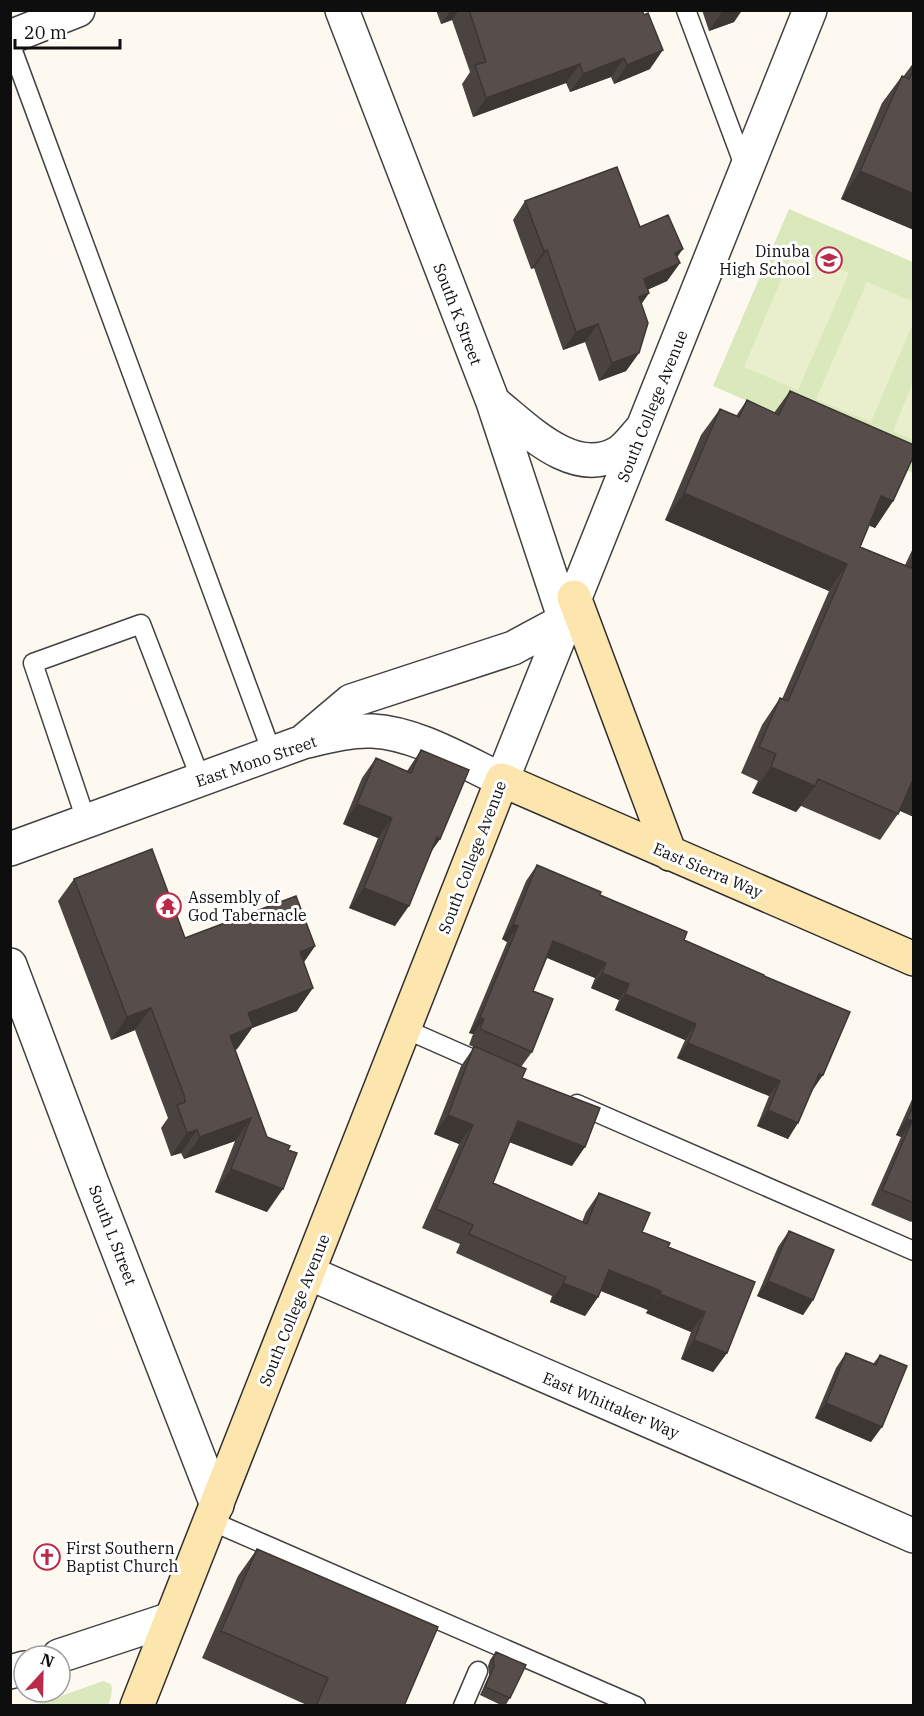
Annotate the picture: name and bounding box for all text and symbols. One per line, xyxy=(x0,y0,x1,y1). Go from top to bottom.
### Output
scale bar xyxy=(15,12,120,50)
text: 20 m xyxy=(24,21,67,44)
place label: Dinuba High School xyxy=(719,241,810,279)
school or university icon: Dinuba High School xyxy=(814,245,844,275)
street label: South K Street xyxy=(429,260,487,368)
street label: South College Avenue xyxy=(612,327,692,485)
street label: East Mono Street xyxy=(193,731,320,791)
street label: South College Avenue xyxy=(434,778,510,936)
street label: East Sierra Way xyxy=(650,838,766,902)
place label: Assembly of God Tabernacle xyxy=(188,887,307,925)
temple icon: Assembly of God Tabernacle xyxy=(153,891,183,921)
street label: South L Street xyxy=(85,1182,141,1288)
street label: South College Avenue xyxy=(254,1231,334,1389)
street label: East Whittaker Way xyxy=(540,1367,683,1443)
place label: First Southern Baptist Church xyxy=(66,1538,179,1576)
church icon: First Southern Baptist Church xyxy=(32,1542,62,1572)
north arrow xyxy=(12,1644,72,1704)
text: N xyxy=(38,1648,57,1672)

